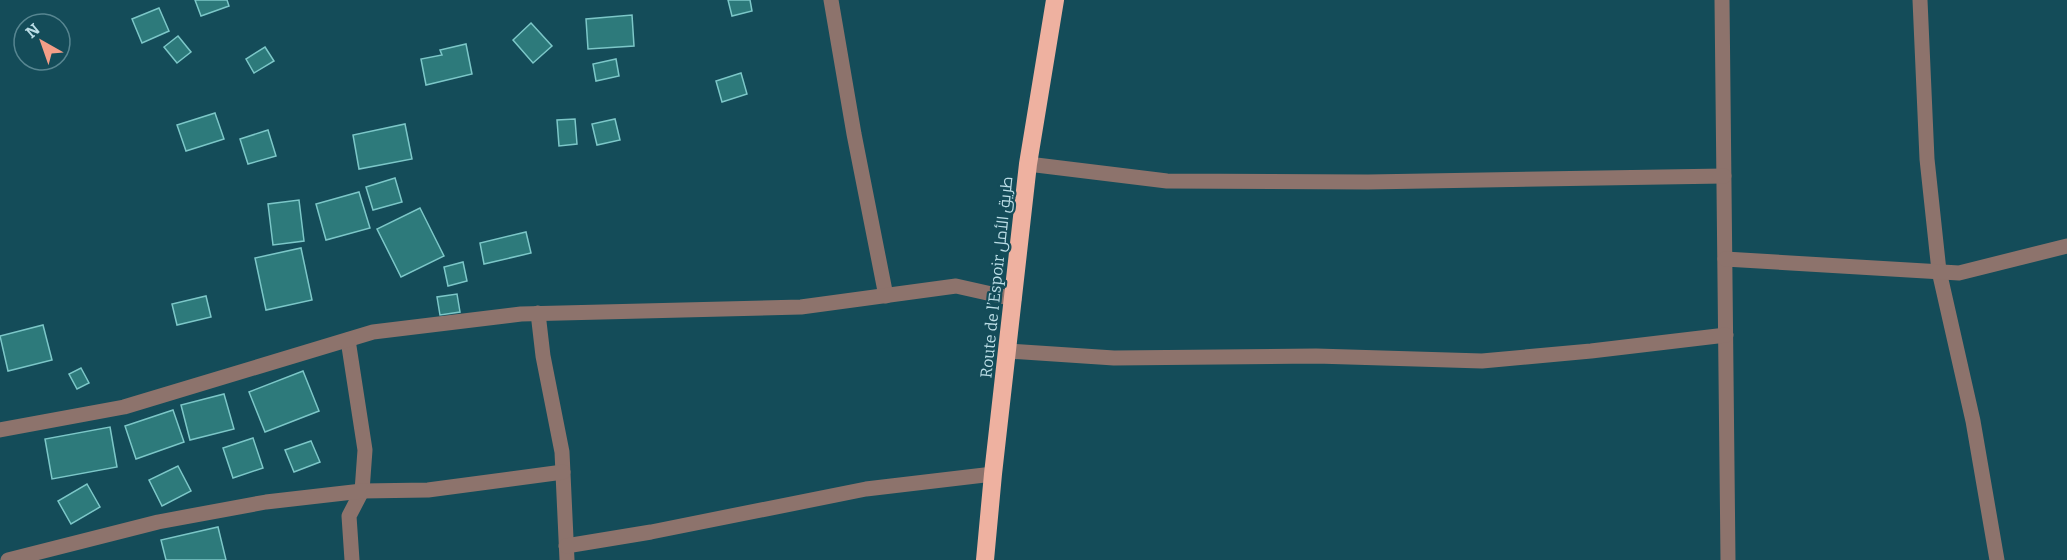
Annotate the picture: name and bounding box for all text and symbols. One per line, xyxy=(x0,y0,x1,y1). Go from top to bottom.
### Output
north arrow xyxy=(12,12,72,72)
text: N xyxy=(22,20,44,42)
street label: Route de l’Espoir طريق الأمل xyxy=(976,175,1018,379)

